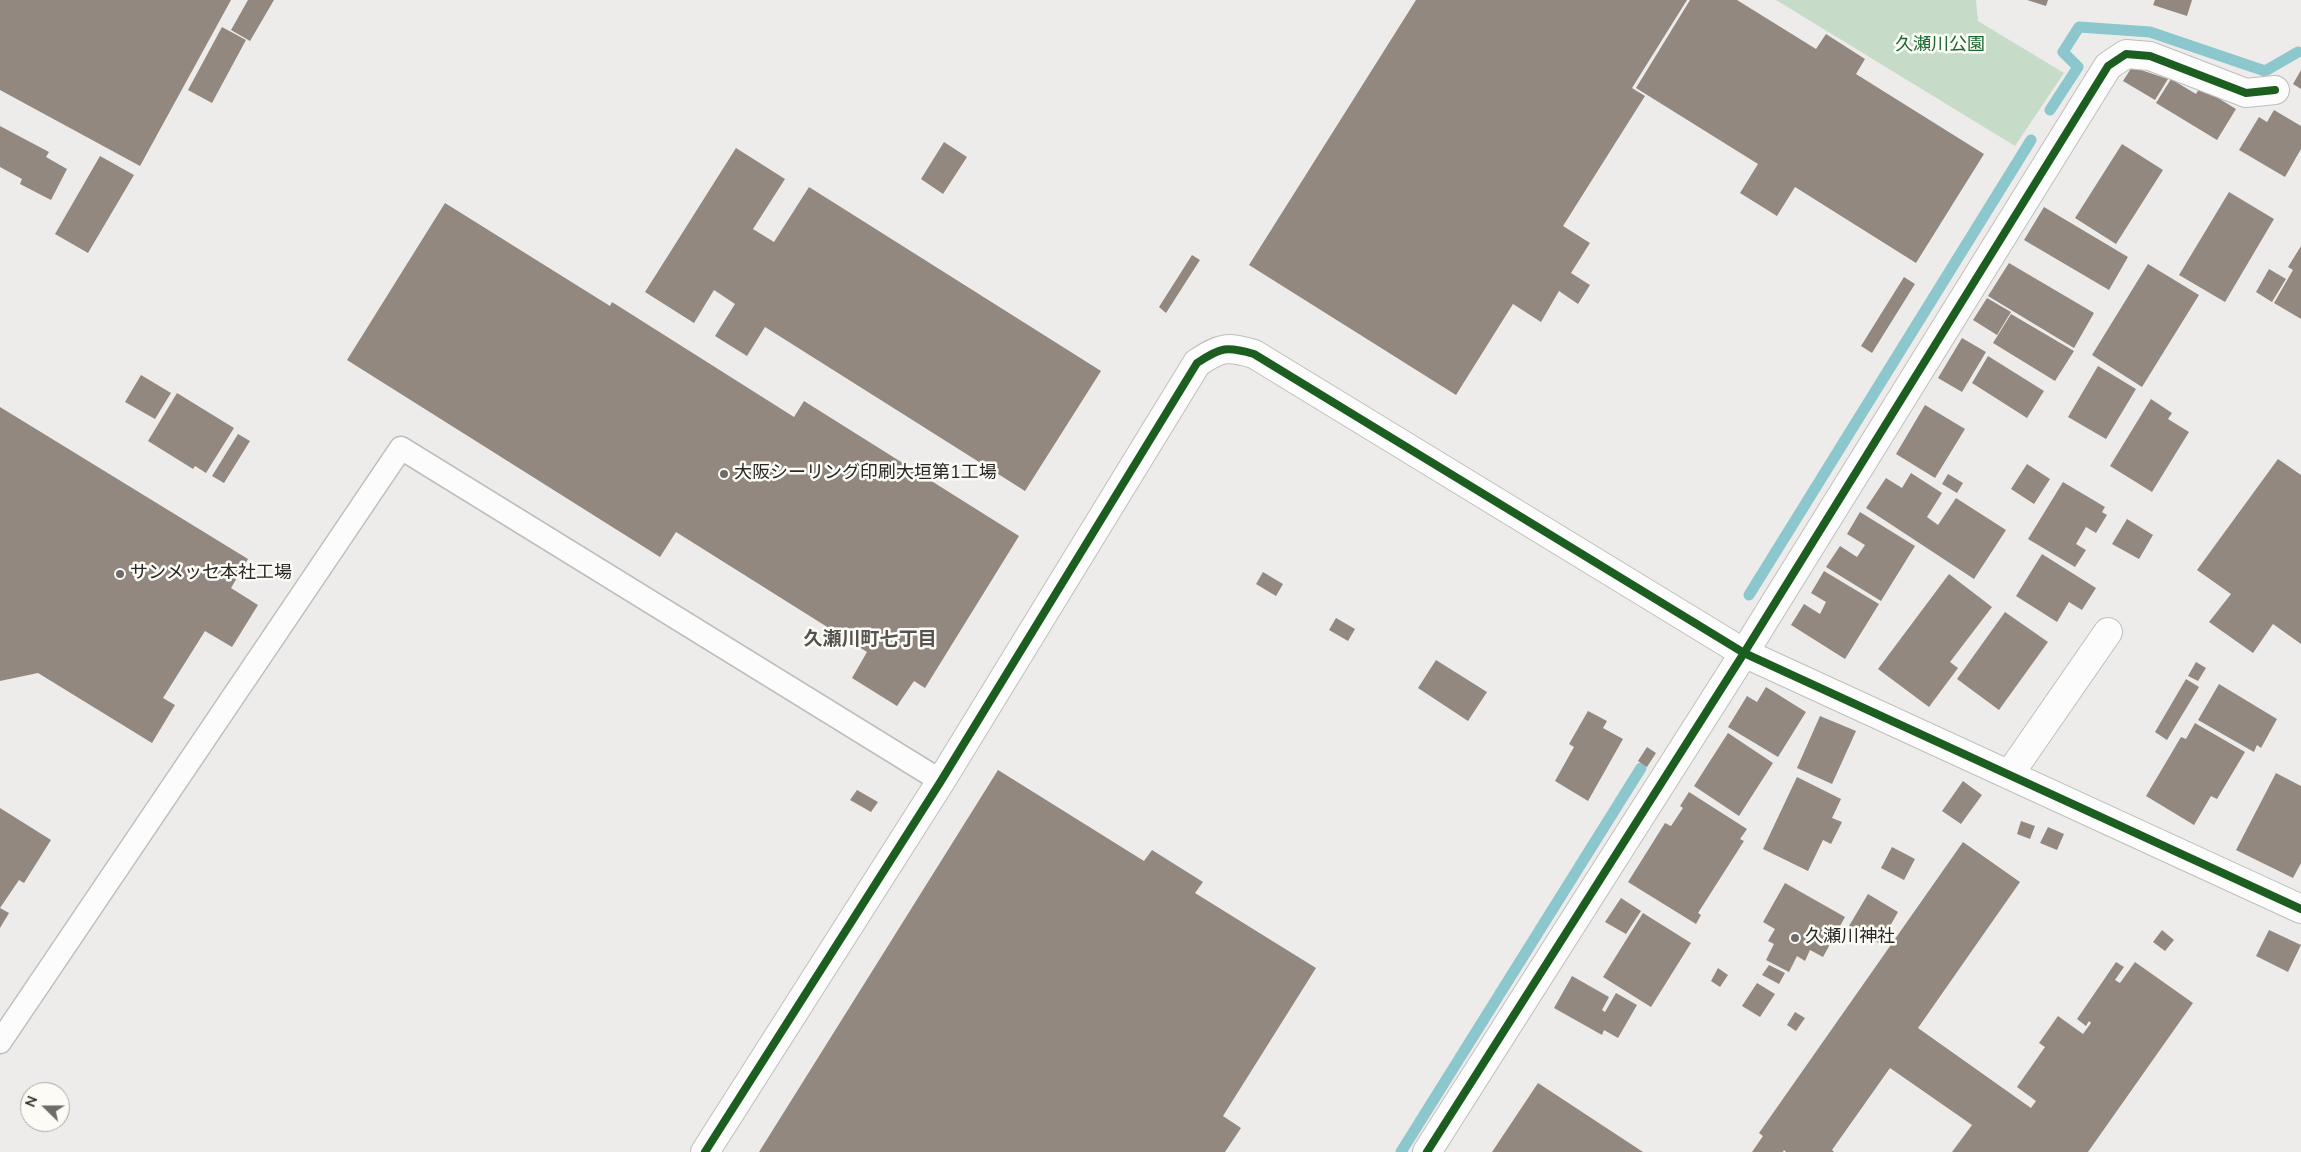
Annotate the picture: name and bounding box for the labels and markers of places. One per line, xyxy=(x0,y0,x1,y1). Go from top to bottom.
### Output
place label: 大阪シーリング印刷大垣第1工場 xyxy=(734,463,997,485)
marker: 大阪シーリング印刷大垣第1工場 xyxy=(718,468,730,480)
place label: サンメッセ本社工場 xyxy=(130,563,292,585)
marker: サンメッセ本社工場 xyxy=(114,568,126,580)
place label: 久瀬川神社 xyxy=(1805,927,1895,949)
marker: 久瀬川神社 xyxy=(1789,932,1801,944)

